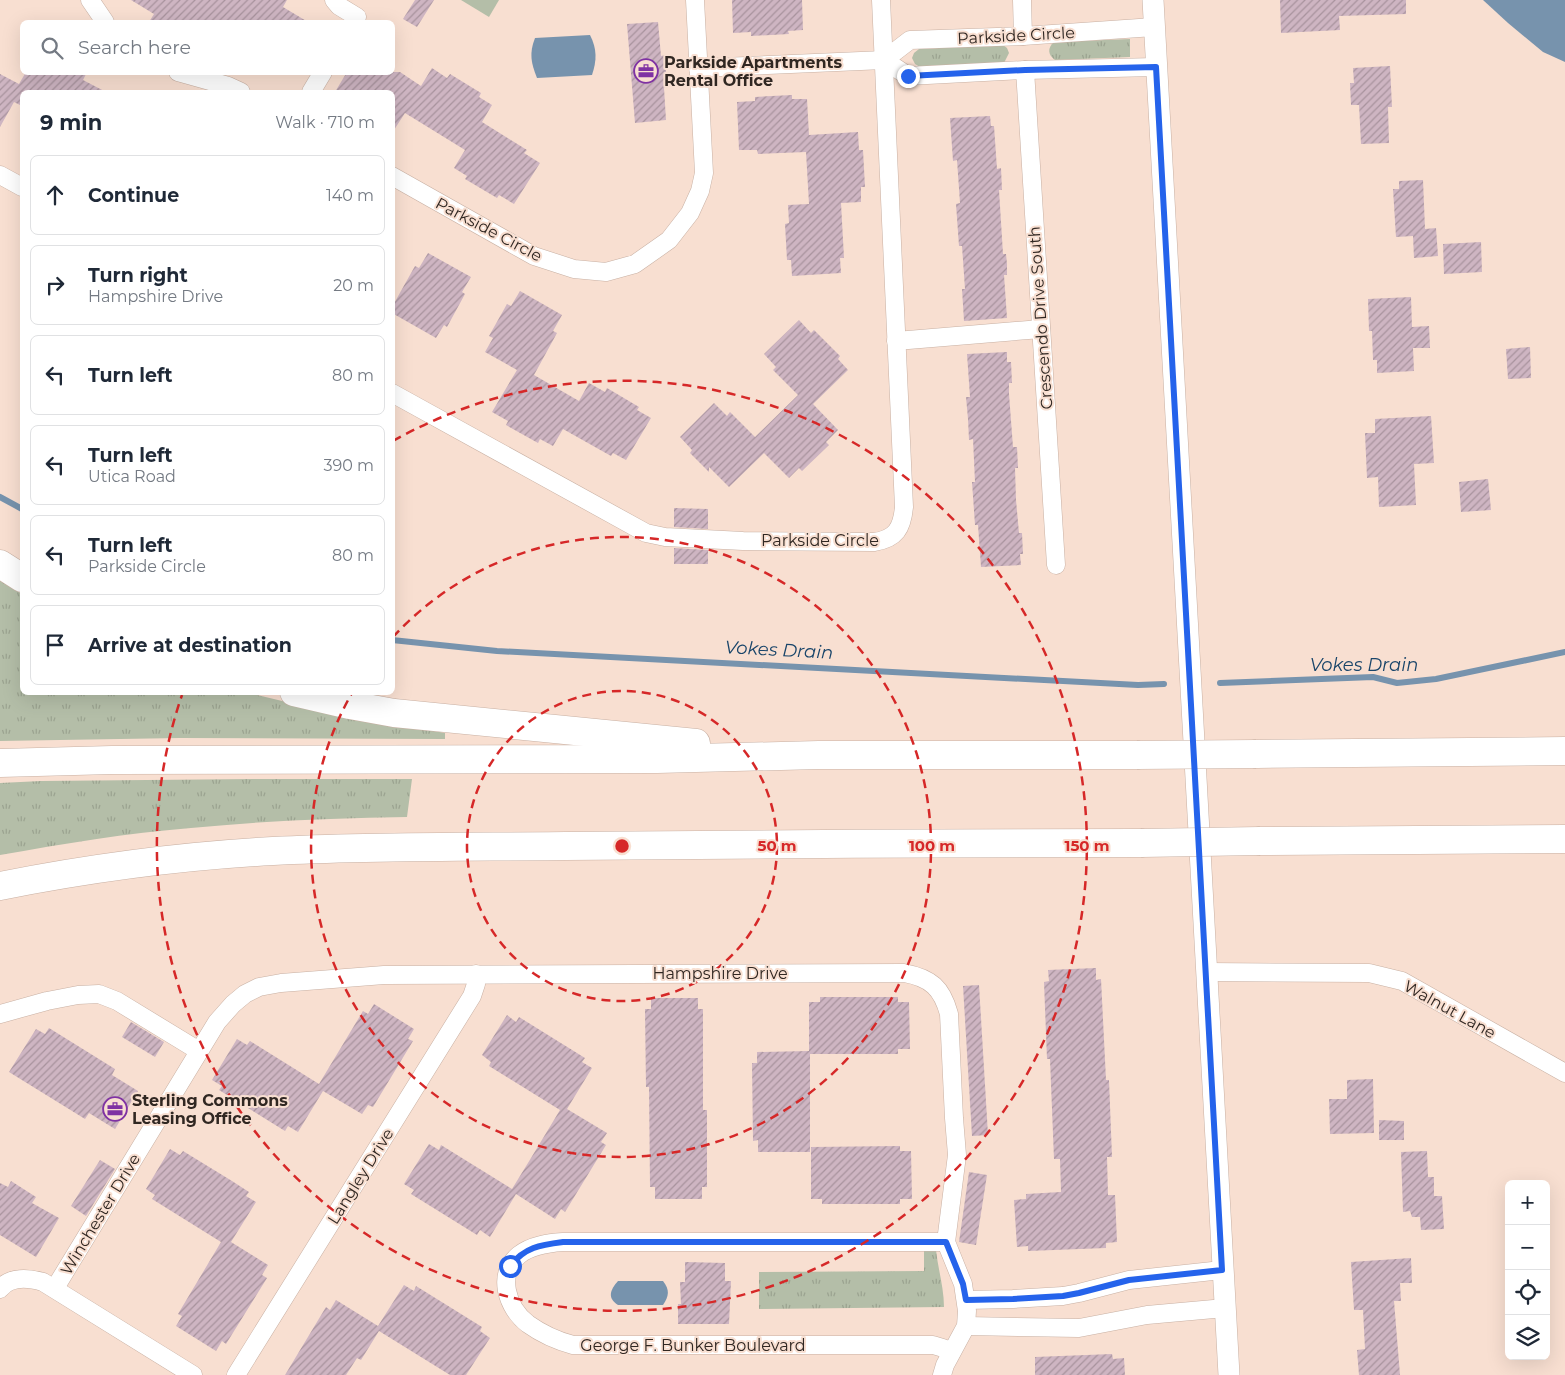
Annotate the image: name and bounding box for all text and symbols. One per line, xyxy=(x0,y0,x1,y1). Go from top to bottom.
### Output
search box xyxy=(20,20,395,75)
street label: Parkside Circle xyxy=(957,23,1075,48)
icon: search xyxy=(38,34,66,62)
text: Search here xyxy=(78,36,191,59)
place label: Parkside Apartments Rental Office xyxy=(664,53,842,90)
office icon: Parkside Apartments Rental Office xyxy=(633,58,659,84)
route end xyxy=(897,65,920,88)
text: 9 min xyxy=(40,110,102,135)
text: Walk · 710 m xyxy=(275,113,375,132)
icon: ahead xyxy=(41,181,69,209)
text: Continue xyxy=(88,184,179,207)
text: 140 m xyxy=(326,186,374,205)
street label: Parkside Circle xyxy=(432,193,545,265)
street label: Crescendo Drive South xyxy=(1025,226,1056,410)
text: Turn right xyxy=(88,264,188,287)
icon: right xyxy=(41,271,69,299)
text: 20 m xyxy=(333,276,374,295)
text: Hampshire Drive xyxy=(88,287,223,306)
icon: left xyxy=(41,361,69,389)
text: Turn left xyxy=(88,364,173,387)
text: 80 m xyxy=(332,366,374,385)
text: Turn left xyxy=(88,444,173,467)
icon: left xyxy=(41,451,69,479)
text: 390 m xyxy=(323,456,374,475)
text: Utica Road xyxy=(88,467,176,486)
street label: Parkside Circle xyxy=(761,531,879,550)
text: Turn left xyxy=(88,534,173,557)
icon: left xyxy=(41,541,69,569)
text: 80 m xyxy=(332,546,374,565)
text: Parkside Circle xyxy=(88,557,206,576)
icon: arrive xyxy=(41,631,69,659)
text: Arrive at destination xyxy=(88,634,292,657)
water label: Vokes Drain xyxy=(724,636,834,664)
water label: Vokes Drain xyxy=(1310,654,1418,676)
text: 50 m xyxy=(757,836,797,855)
text: 100 m xyxy=(909,836,955,855)
text: 150 m xyxy=(1065,836,1109,855)
centre of rings xyxy=(613,837,631,855)
street label: Hampshire Drive xyxy=(652,964,788,983)
street label: Walnut Lane xyxy=(1400,976,1499,1043)
place label: Sterling Commons Leasing Office xyxy=(132,1091,288,1128)
office icon: Sterling Commons Leasing Office xyxy=(102,1096,128,1122)
street label: Langley Drive xyxy=(323,1125,397,1228)
street label: Winchester Drive xyxy=(57,1150,144,1278)
map controls xyxy=(1505,1180,1550,1360)
button: + xyxy=(1505,1180,1550,1225)
button: − xyxy=(1505,1225,1550,1270)
route start xyxy=(499,1255,522,1278)
button: locate xyxy=(1505,1270,1550,1315)
button: layers xyxy=(1505,1315,1550,1360)
street label: George F. Bunker Boulevard xyxy=(580,1336,806,1355)

